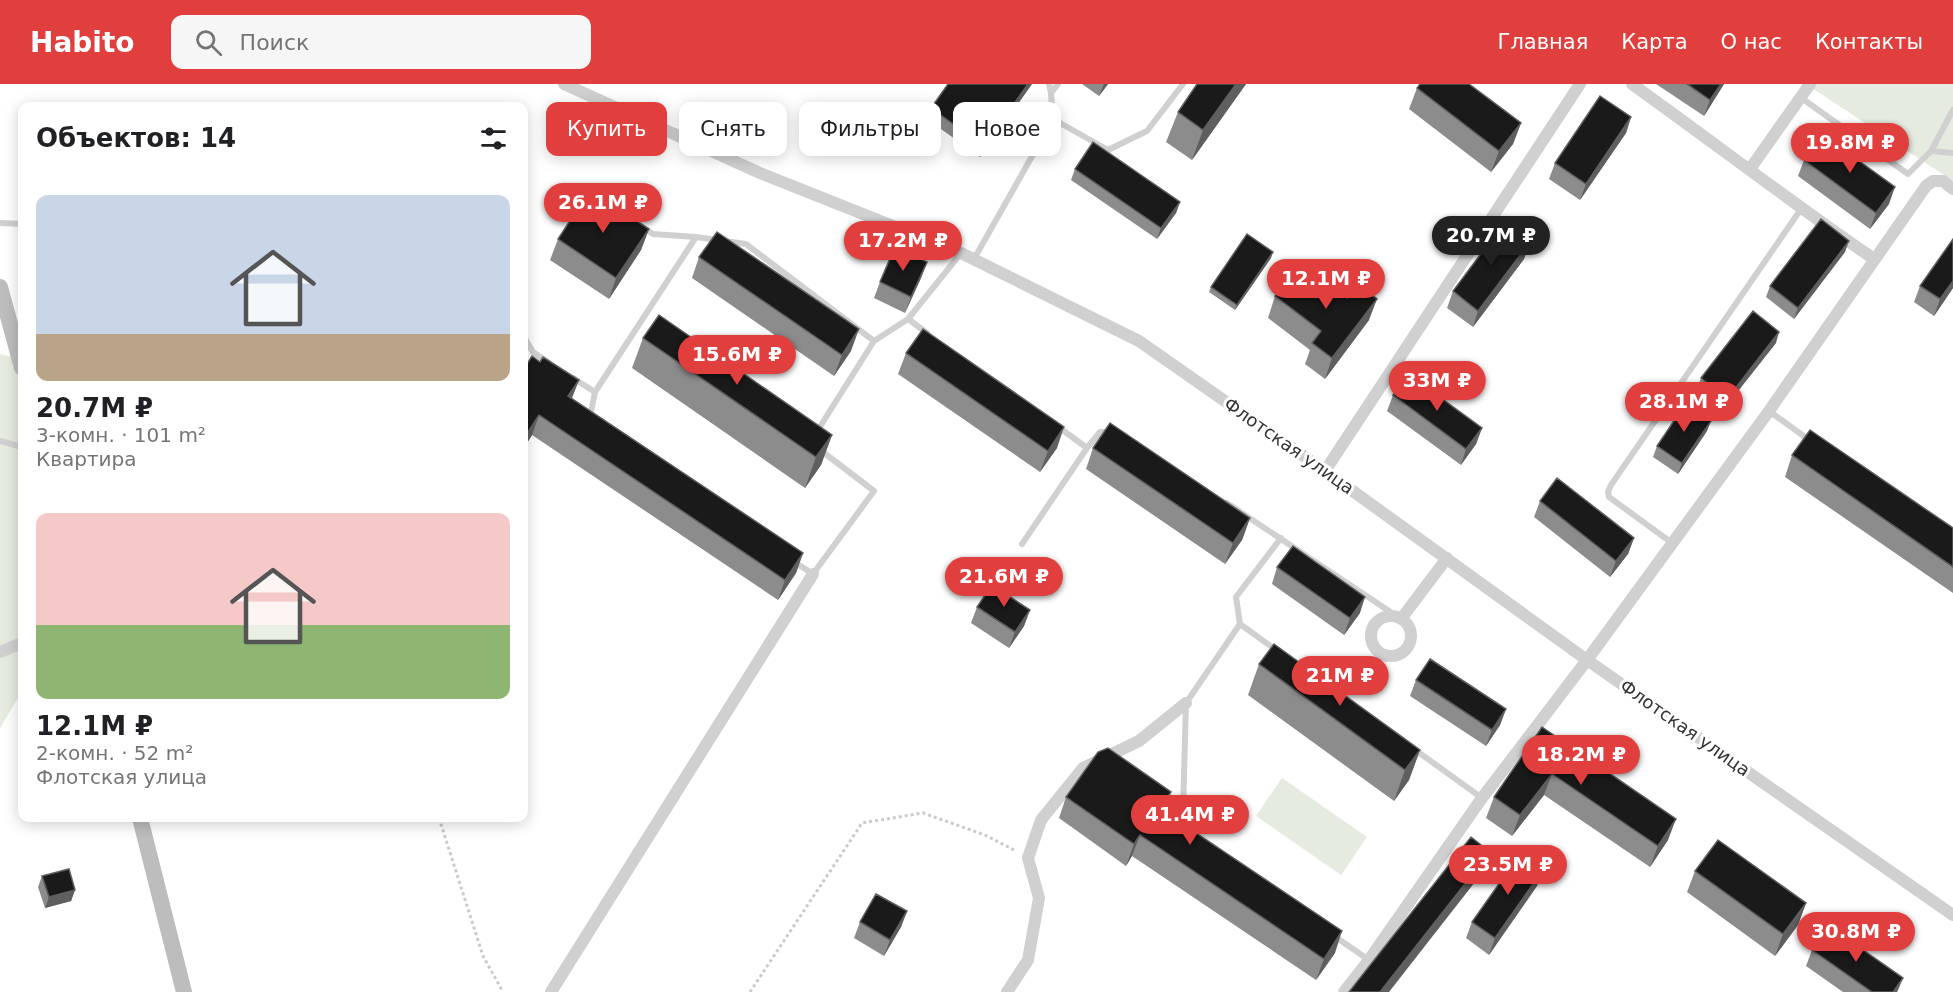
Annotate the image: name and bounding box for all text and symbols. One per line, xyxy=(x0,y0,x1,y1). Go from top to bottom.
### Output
search box xyxy=(171,15,591,69)
text: Habito xyxy=(30,26,135,59)
icon: search xyxy=(192,26,225,59)
text: Поиск xyxy=(240,30,309,55)
text: Главная xyxy=(1498,30,1588,54)
text: Карта xyxy=(1621,30,1688,54)
text: О нас xyxy=(1721,30,1782,54)
text: Контакты xyxy=(1815,30,1923,54)
chip: Купить xyxy=(546,102,667,156)
chip: Снять xyxy=(679,102,787,156)
chip: Фильтры xyxy=(799,102,941,156)
chip: Новое xyxy=(953,102,1061,156)
icon: filters xyxy=(477,122,510,155)
text: Объектов: 14 xyxy=(36,123,236,153)
pin: 19.8M ₽ xyxy=(1795,123,1905,174)
text: 19.8M ₽ xyxy=(1805,130,1895,154)
pin: 26.1M ₽ xyxy=(548,183,658,234)
text: 26.1M ₽ xyxy=(558,190,648,214)
pin: 20.7M ₽ xyxy=(1436,216,1546,267)
pin: 17.2M ₽ xyxy=(848,221,958,272)
text: 20.7M ₽ xyxy=(1446,223,1536,247)
text: 17.2M ₽ xyxy=(858,228,948,252)
icon: home xyxy=(219,234,327,342)
pin: 12.1M ₽ xyxy=(1271,259,1381,310)
text: 12.1M ₽ xyxy=(1281,266,1371,290)
pin: 15.6M ₽ xyxy=(682,335,792,386)
text: 15.6M ₽ xyxy=(692,342,782,366)
pin: 33M ₽ xyxy=(1395,361,1479,412)
text: 33M ₽ xyxy=(1403,368,1471,392)
pin: 28.1M ₽ xyxy=(1629,382,1739,433)
text: 28.1M ₽ xyxy=(1639,389,1729,413)
text: 20.7M ₽ xyxy=(36,393,153,423)
street label: Флотская улица xyxy=(1220,393,1358,498)
text: 3-комн. · 101 m² xyxy=(36,423,206,447)
text: Квартира xyxy=(36,447,137,471)
icon: home xyxy=(219,552,327,660)
pin: 21.6M ₽ xyxy=(949,557,1059,608)
text: 21.6M ₽ xyxy=(959,564,1049,588)
pin: 21M ₽ xyxy=(1298,656,1382,707)
text: 21M ₽ xyxy=(1306,663,1374,687)
street label: Флотская улица xyxy=(1616,675,1754,780)
text: 12.1M ₽ xyxy=(36,711,153,741)
pin: 18.2M ₽ xyxy=(1526,735,1636,786)
text: 2-комн. · 52 m² xyxy=(36,741,193,765)
text: 18.2M ₽ xyxy=(1536,742,1626,766)
text: Флотская улица xyxy=(36,765,207,789)
pin: 41.4M ₽ xyxy=(1135,795,1245,846)
text: 41.4M ₽ xyxy=(1145,802,1235,826)
pin: 23.5M ₽ xyxy=(1453,845,1563,896)
text: 23.5M ₽ xyxy=(1463,852,1553,876)
pin: 30.8M ₽ xyxy=(1801,912,1911,963)
text: 30.8M ₽ xyxy=(1811,919,1901,943)

